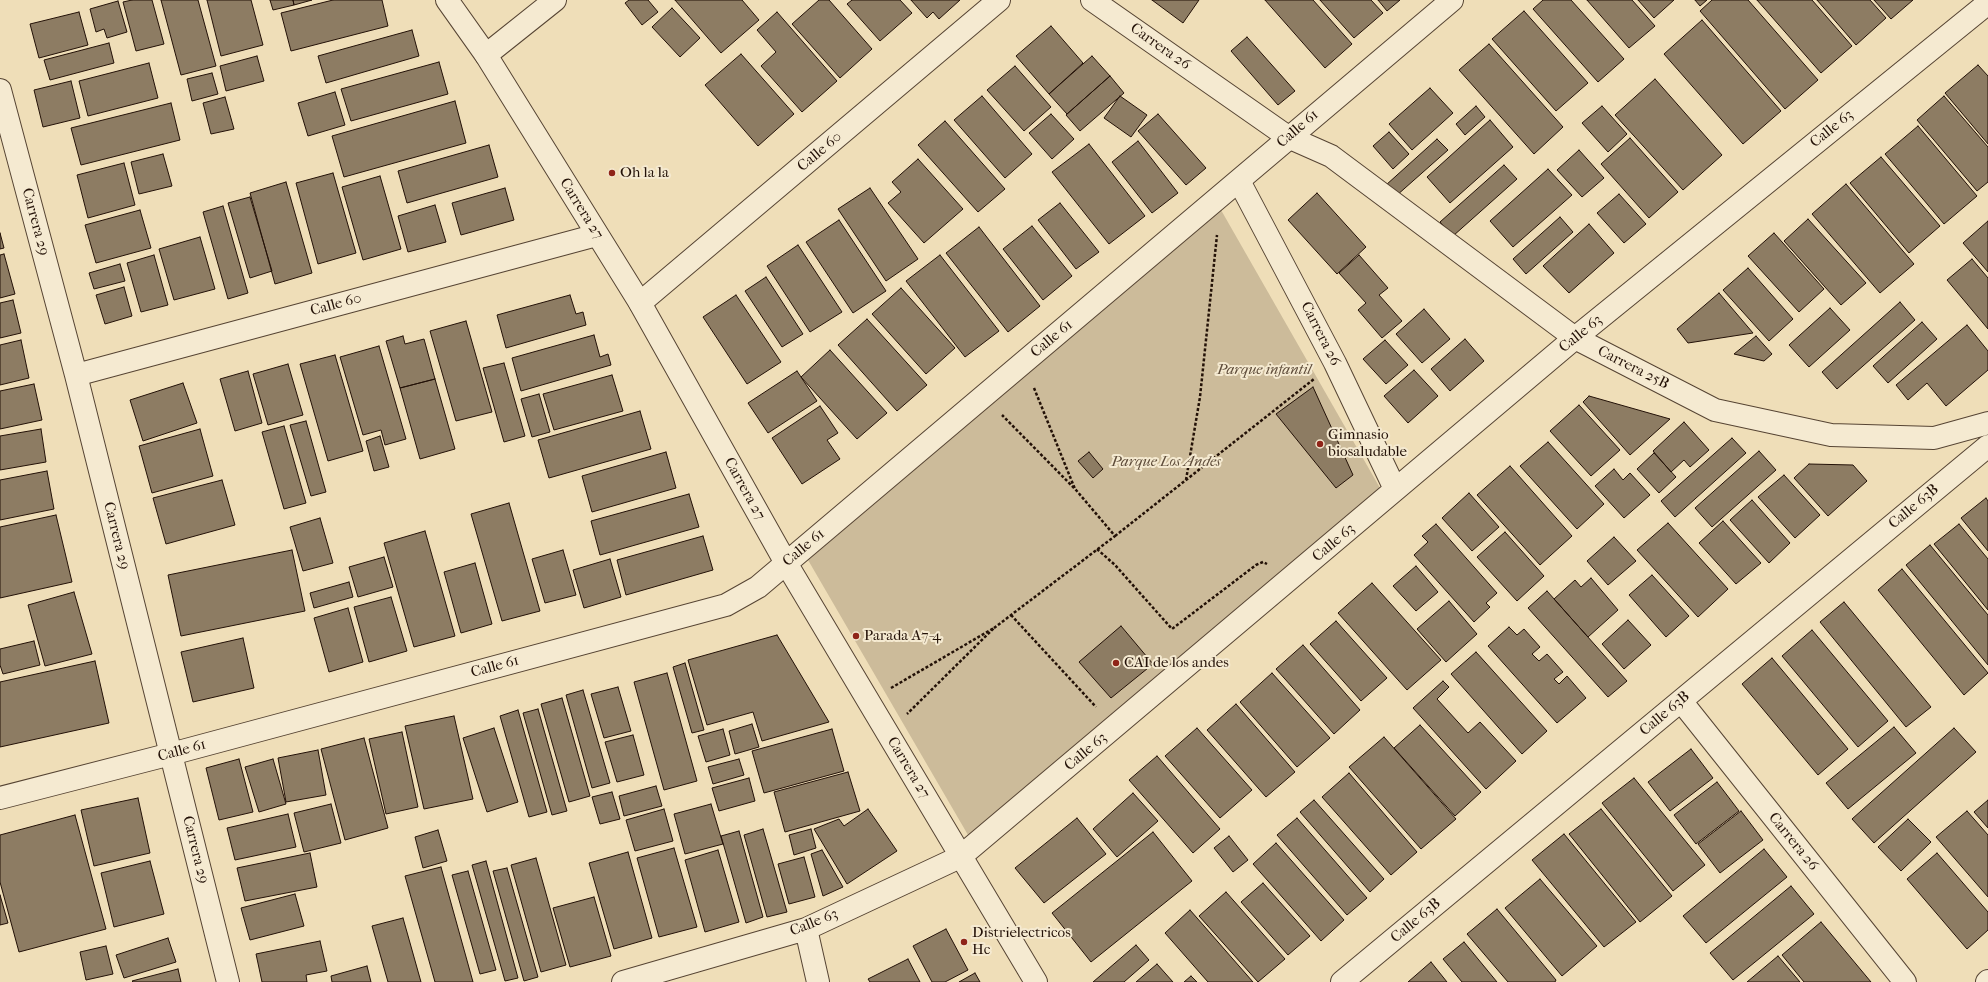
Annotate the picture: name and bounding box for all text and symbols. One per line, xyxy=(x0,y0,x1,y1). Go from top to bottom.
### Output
street label: Carrera 26 xyxy=(1126,20,1194,74)
street label: Calle 61 xyxy=(1274,106,1322,152)
street label: Calle 63 xyxy=(1807,106,1857,152)
street label: Calle 60 xyxy=(794,128,846,176)
place label: Oh la la xyxy=(620,164,669,182)
marker: Oh la la xyxy=(607,168,617,178)
street label: Carrera 27 xyxy=(555,175,607,243)
street label: Carrera 29 xyxy=(17,186,53,258)
street label: Calle 60 xyxy=(308,290,364,320)
street label: Carrera 26 xyxy=(1296,299,1344,369)
street label: Calle 63 xyxy=(1556,311,1606,357)
street label: Calle 61 xyxy=(1027,316,1077,362)
street label: Carrera 25B xyxy=(1594,342,1672,394)
park label: Parque infantil xyxy=(1217,361,1311,379)
place label: Gimnasio biosaludable xyxy=(1328,426,1407,461)
marker: Gimnasio biosaludable xyxy=(1315,439,1325,449)
park label: Parque Los Andes xyxy=(1111,453,1221,471)
street label: Carrera 27 xyxy=(719,455,769,523)
street label: Calle 63B xyxy=(1885,481,1943,533)
street label: Carrera 29 xyxy=(99,500,133,572)
street label: Calle 63 xyxy=(1309,520,1359,566)
street label: Calle 61 xyxy=(779,525,829,571)
place label: Parada A7-4 xyxy=(864,627,941,645)
marker: Parada A7-4 xyxy=(851,631,861,641)
street label: Calle 61 xyxy=(469,652,521,682)
place label: CAI de los andes xyxy=(1124,654,1229,672)
marker: CAI de los andes xyxy=(1111,658,1121,668)
street label: Calle 63B xyxy=(1636,688,1694,740)
street label: Calle 63 xyxy=(1061,729,1111,775)
street label: Carrera 27 xyxy=(883,734,933,802)
street label: Calle 61 xyxy=(156,736,208,766)
street label: Carrera 26 xyxy=(1764,809,1822,875)
street label: Carrera 29 xyxy=(178,814,212,886)
street label: Calle 63B xyxy=(1387,895,1445,947)
street label: Calle 63 xyxy=(787,905,841,941)
place label: Distrielectricos Hc xyxy=(972,924,1071,959)
marker: Distrielectricos Hc xyxy=(959,937,969,947)

